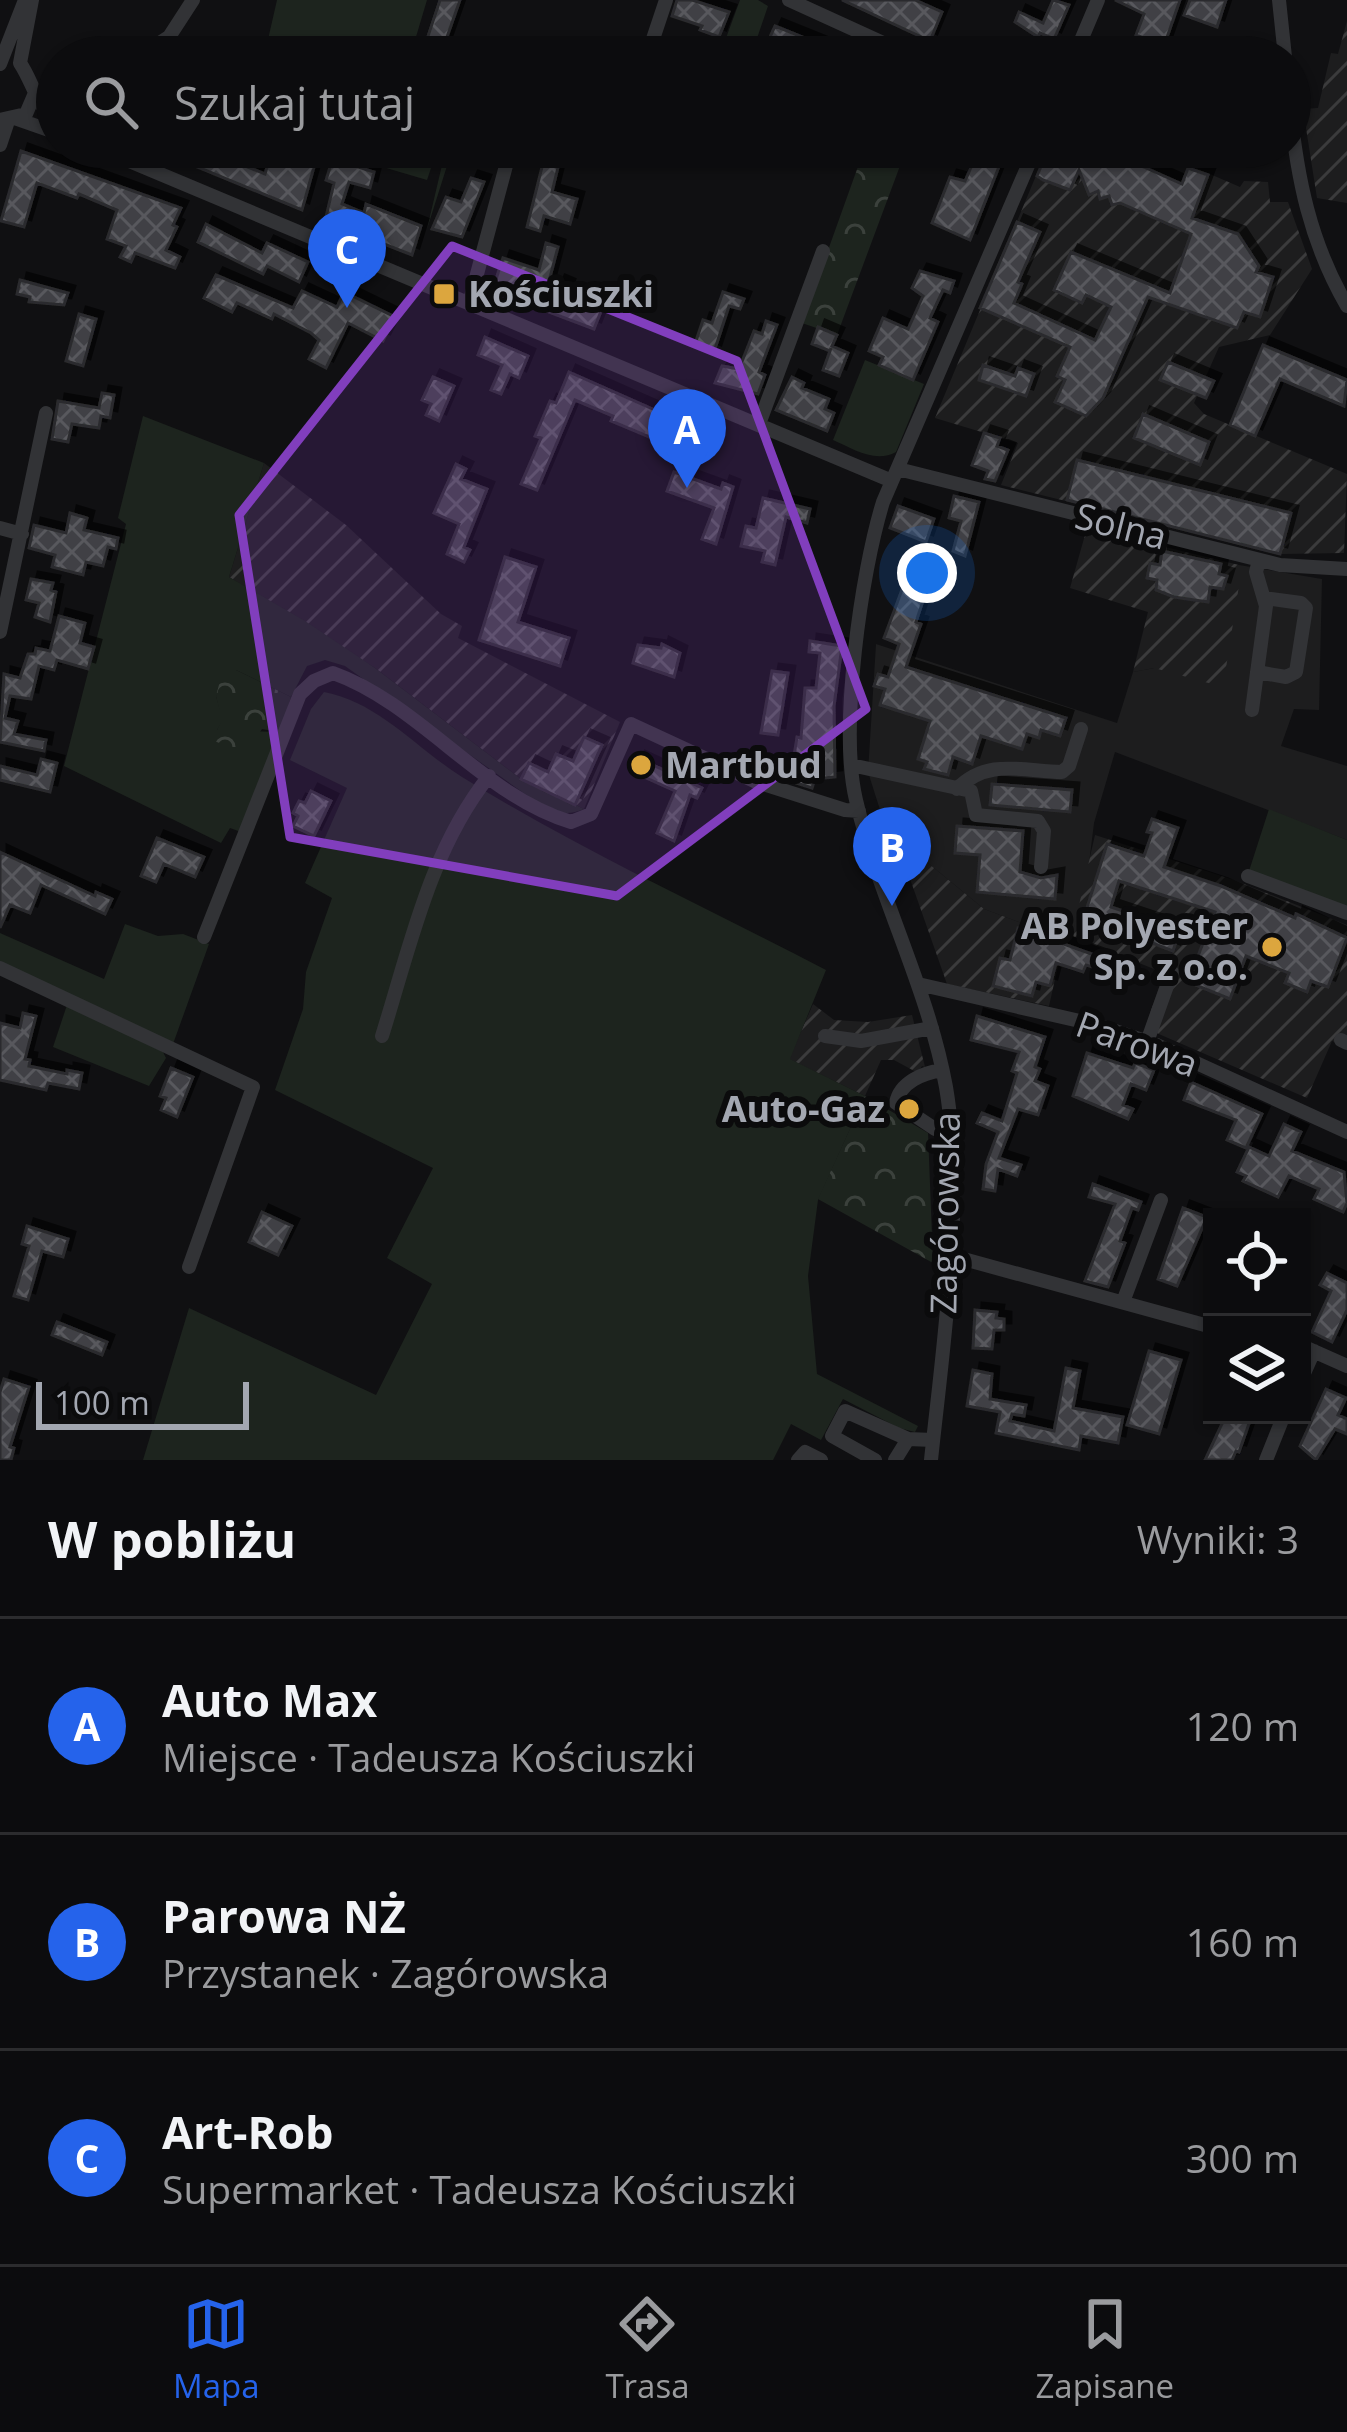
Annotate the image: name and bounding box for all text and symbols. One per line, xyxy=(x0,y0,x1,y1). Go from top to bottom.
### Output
search box xyxy=(36,36,1311,168)
icon: search xyxy=(78,69,144,135)
text: Szukaj tutaj xyxy=(174,72,415,133)
pin: C xyxy=(308,209,386,308)
place label: Kościuszki xyxy=(468,269,654,318)
marker: Kościuszki xyxy=(431,281,457,307)
pin: A xyxy=(648,389,726,488)
street label: Solna xyxy=(1070,491,1172,560)
your location xyxy=(897,543,957,603)
place label: Martbud xyxy=(665,740,822,789)
marker: Martbud xyxy=(628,752,654,778)
pin: B xyxy=(853,807,931,906)
place label: AB Polyester Sp. z o.o. xyxy=(1021,901,1248,991)
marker: AB Polyester Sp. z o.o. xyxy=(1259,934,1285,960)
street label: Parowa xyxy=(1070,999,1205,1088)
place label: Auto-Gaz xyxy=(722,1084,885,1133)
marker: Auto-Gaz xyxy=(896,1096,922,1122)
street label: Zagórowska xyxy=(918,1112,971,1314)
map controls xyxy=(1203,1208,1311,1424)
button: locate xyxy=(1203,1208,1311,1316)
button: layers xyxy=(1203,1316,1311,1424)
scale bar xyxy=(36,1376,249,1429)
text: 100 m xyxy=(54,1380,150,1425)
text: W pobliżu xyxy=(48,1503,296,1573)
text: Wyniki: 3 xyxy=(1137,1512,1299,1565)
text: Auto Max xyxy=(162,1669,377,1730)
text: A xyxy=(74,1699,100,1752)
text: 120 m xyxy=(1186,1699,1299,1752)
text: Miejsce · Tadeusza Kościuszki xyxy=(162,1730,695,1783)
text: Parowa NŻ xyxy=(162,1885,406,1946)
text: B xyxy=(74,1915,100,1968)
text: 160 m xyxy=(1186,1915,1299,1968)
text: Przystanek · Zagórowska xyxy=(162,1946,609,1999)
text: Art-Rob xyxy=(162,2101,334,2162)
text: C xyxy=(75,2131,99,2184)
text: 300 m xyxy=(1186,2131,1299,2184)
text: Supermarket · Tadeusza Kościuszki xyxy=(162,2162,797,2215)
tab: Mapa xyxy=(173,2291,260,2408)
tab: Trasa xyxy=(605,2291,690,2408)
tab: Zapisane xyxy=(1035,2291,1174,2408)

